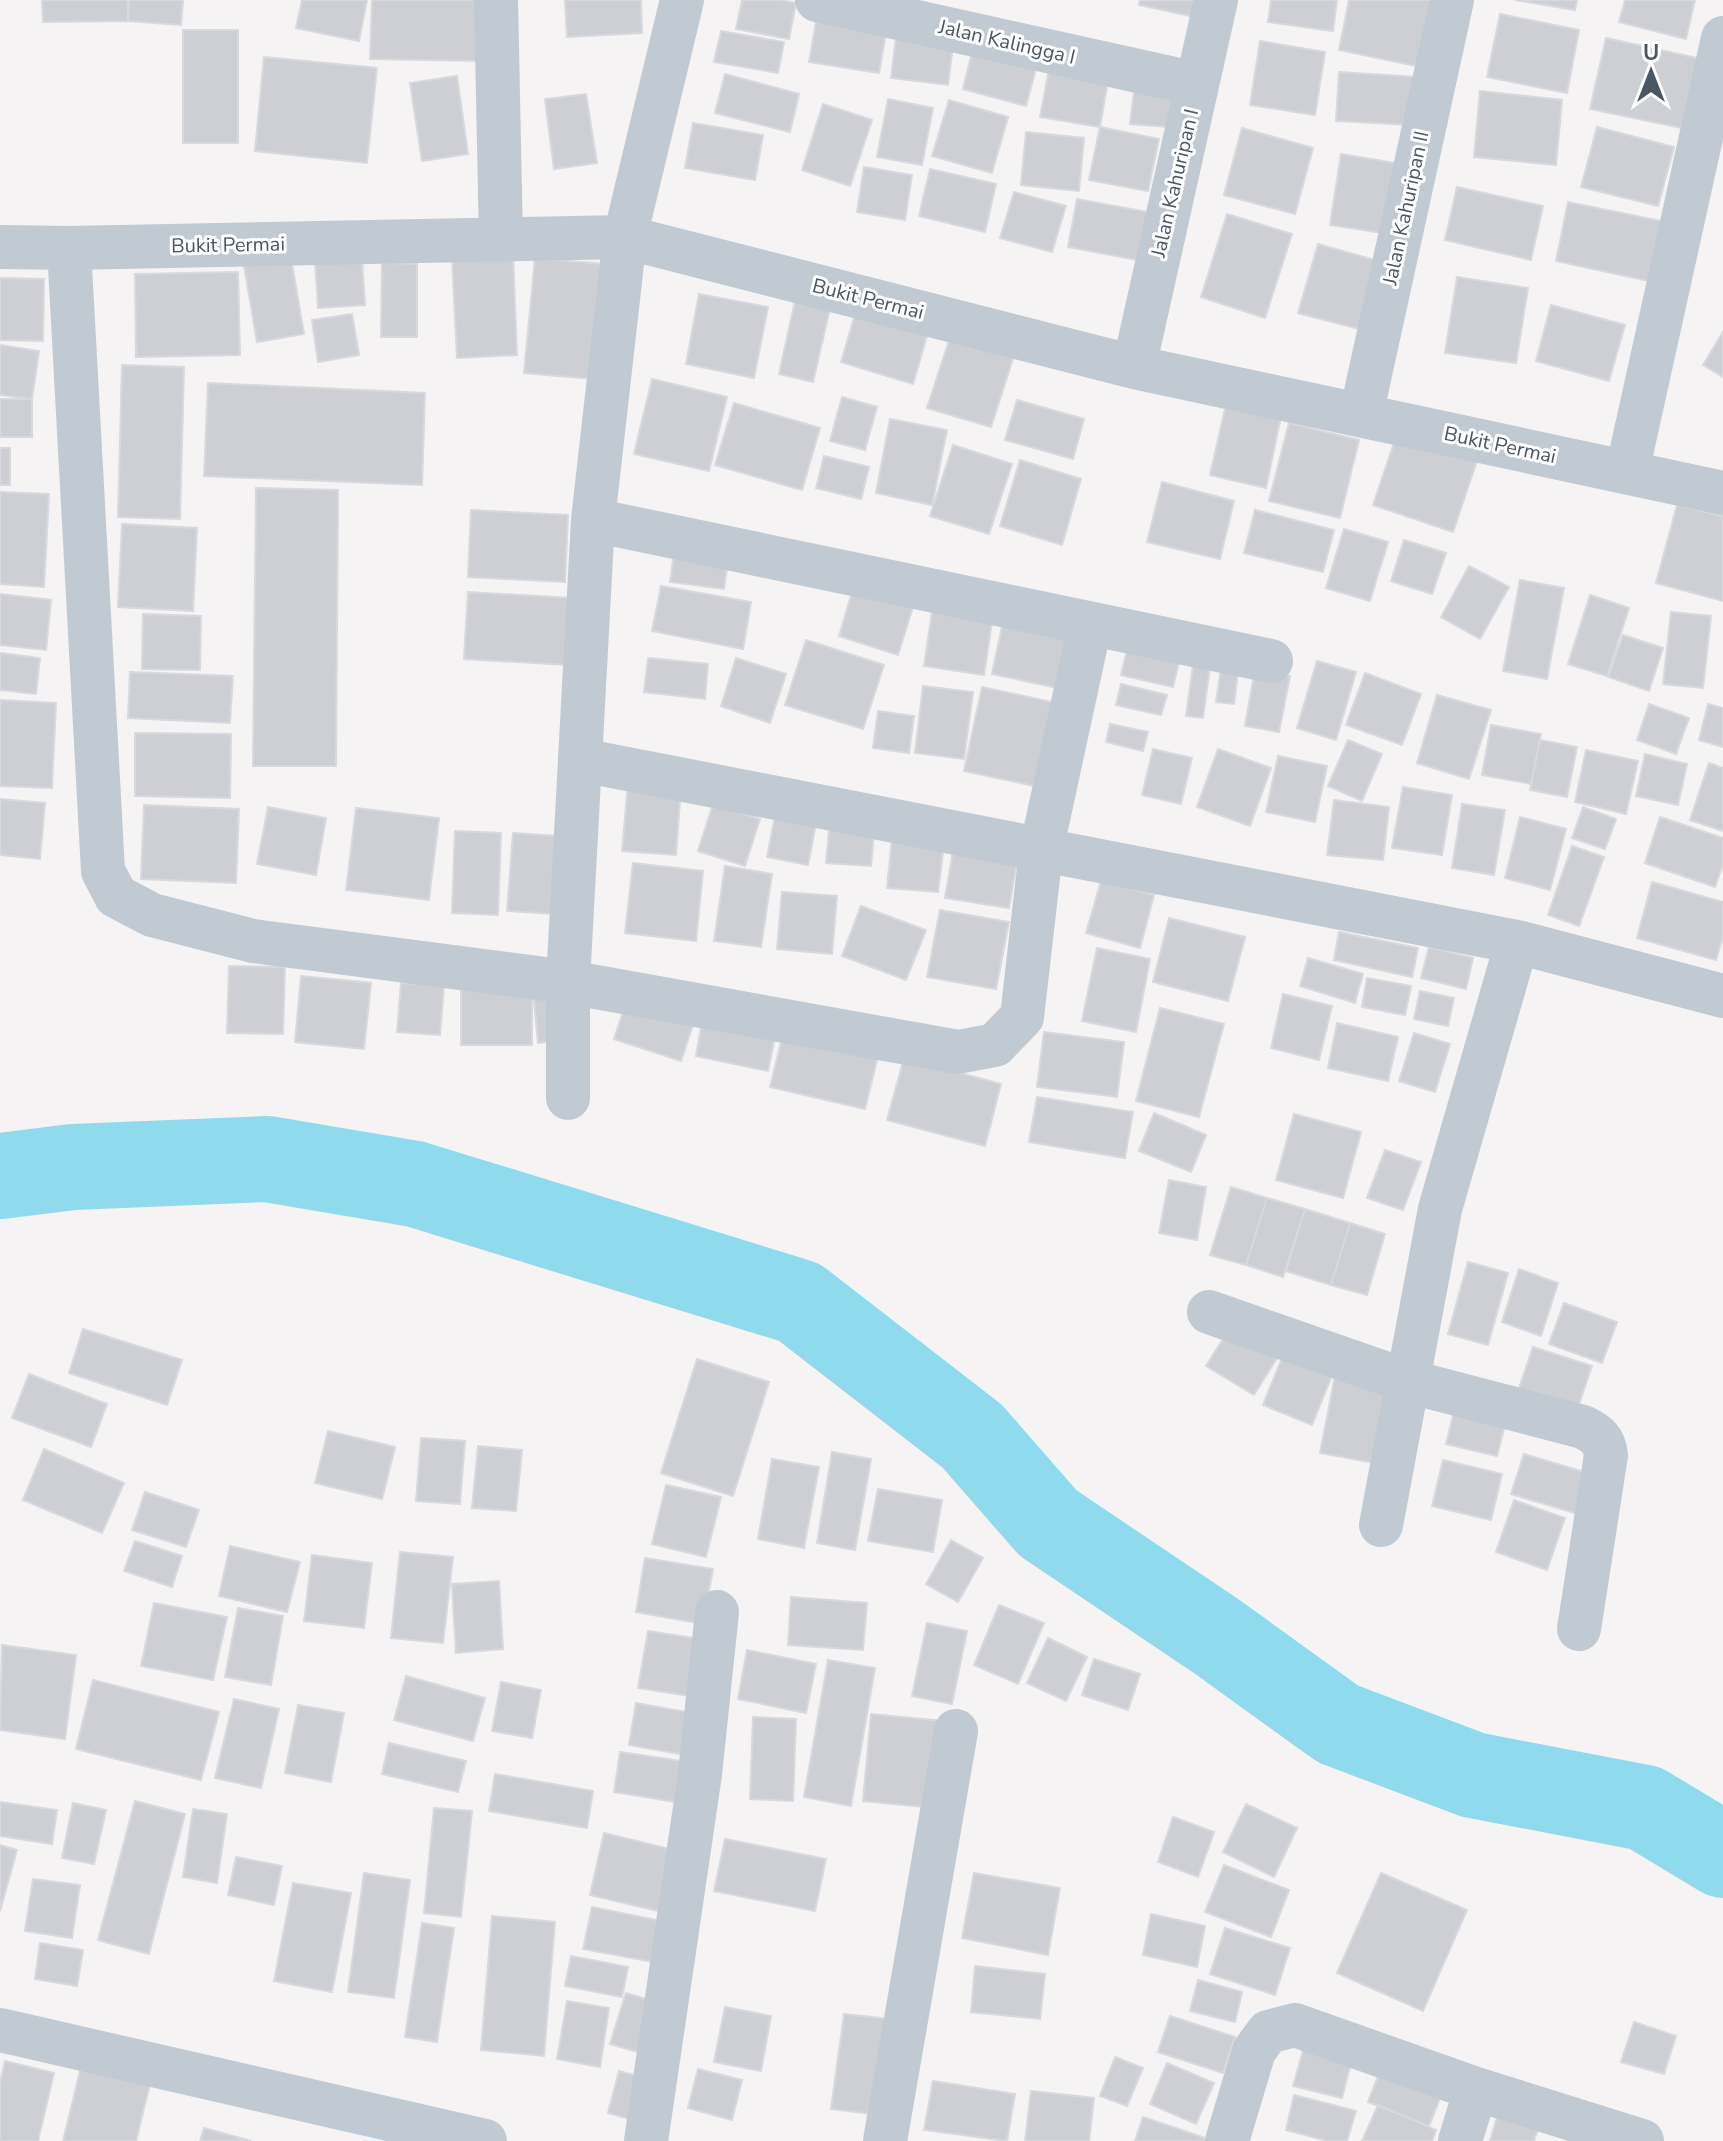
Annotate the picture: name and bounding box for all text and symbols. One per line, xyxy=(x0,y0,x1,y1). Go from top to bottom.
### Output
street label: Jalan Kalingga I xyxy=(935,13,1078,71)
north arrow xyxy=(1611,32,1691,112)
text: U xyxy=(1643,38,1659,68)
street label: Jalan Kahuripan I xyxy=(1145,106,1205,261)
street label: Jalan Kahuripan II xyxy=(1376,129,1435,288)
street label: Bukit Permai xyxy=(171,231,285,259)
street label: Bukit Permai xyxy=(809,272,927,326)
street label: Bukit Permai xyxy=(1441,420,1559,470)

